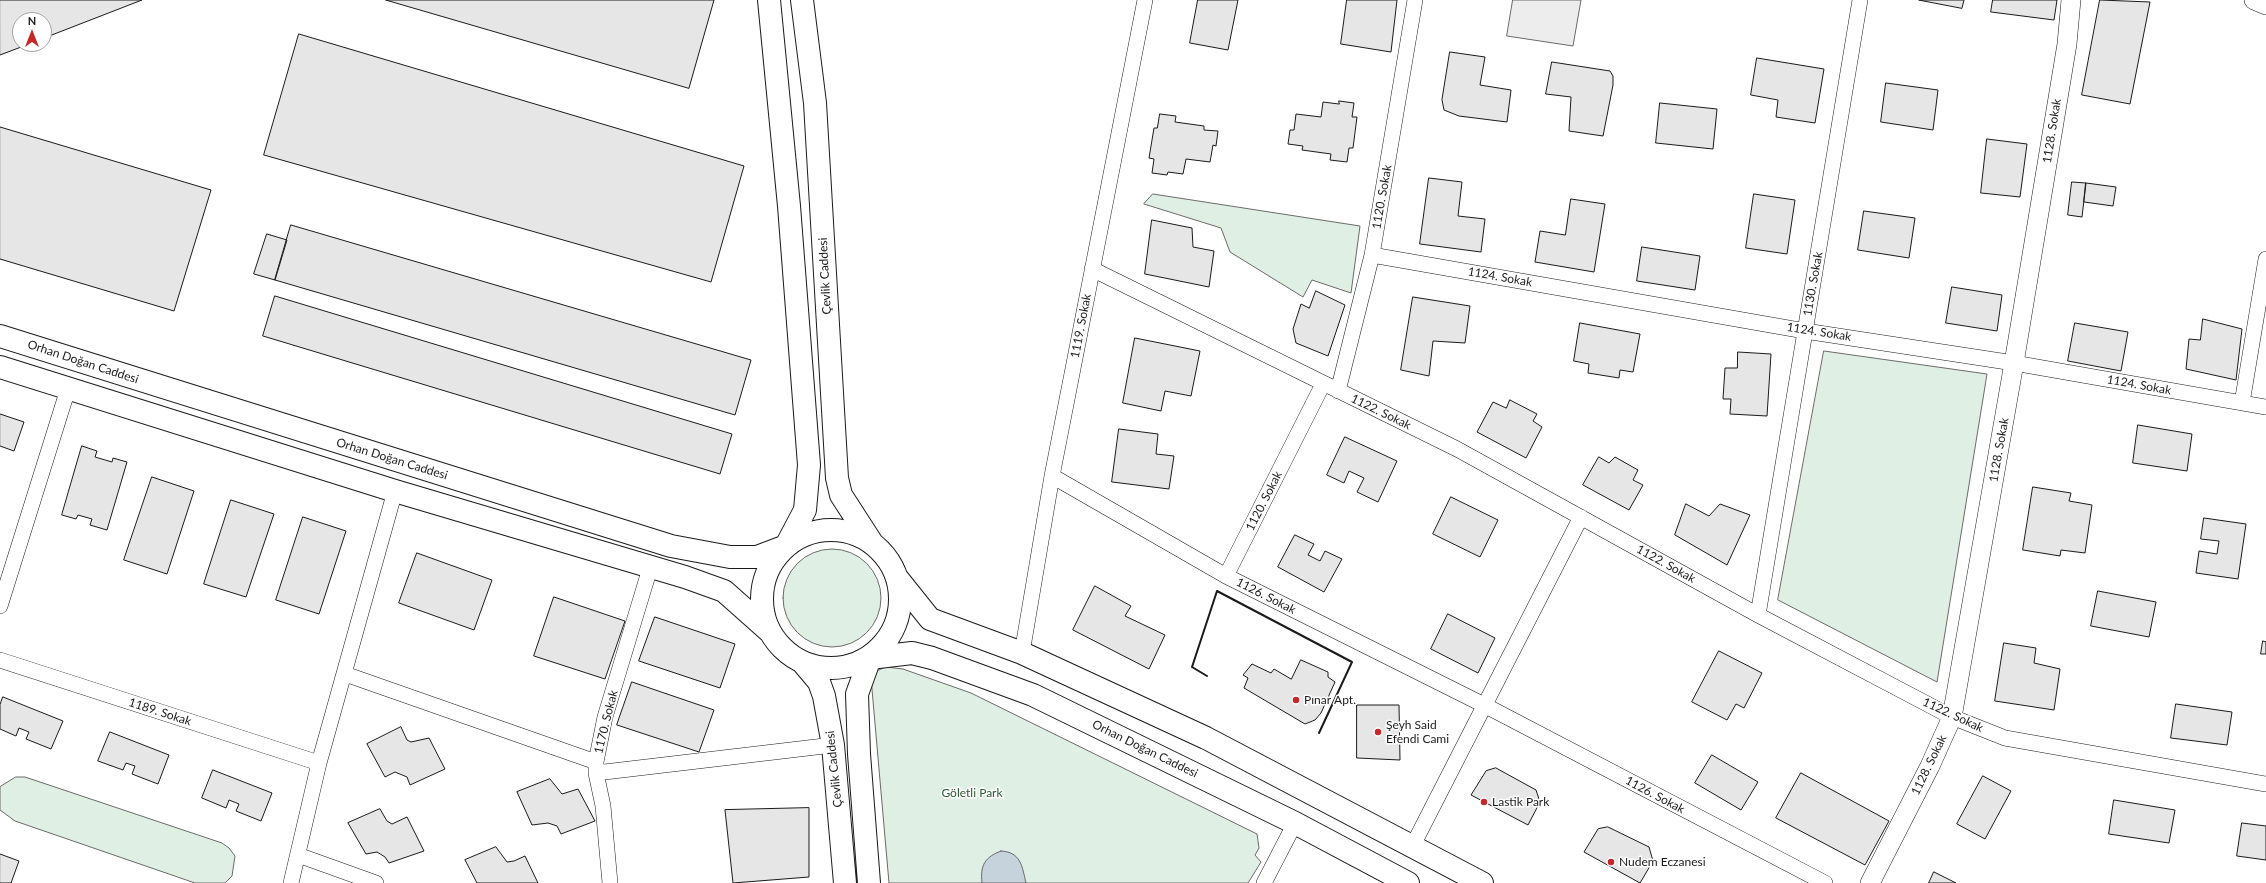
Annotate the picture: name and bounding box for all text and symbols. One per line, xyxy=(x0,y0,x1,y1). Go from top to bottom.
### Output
north arrow xyxy=(12,12,52,52)
text: N xyxy=(28,14,36,27)
street label: 1128. Sokak xyxy=(2040,98,2064,164)
street label: 1120. Sokak xyxy=(1369,164,1395,230)
street label: Çevlik Caddesi xyxy=(816,237,834,315)
street label: 1130. Sokak xyxy=(1800,251,1826,317)
street label: 1124. Sokak xyxy=(1467,264,1533,290)
street label: 1119. Sokak xyxy=(1068,293,1094,359)
street label: 1124. Sokak xyxy=(1786,320,1852,344)
street label: Orhan Doğan Caddesi xyxy=(26,337,140,387)
street label: 1124. Sokak xyxy=(2106,372,2172,398)
street label: 1122. Sokak xyxy=(1349,391,1413,433)
street label: 1128. Sokak xyxy=(1986,417,2012,483)
street label: Orhan Doğan Caddesi xyxy=(334,435,450,483)
street label: 1120. Sokak xyxy=(1243,469,1285,533)
street label: 1122. Sokak xyxy=(1634,542,1698,586)
street label: 1126. Sokak xyxy=(1234,575,1298,617)
street label: 1170. Sokak xyxy=(591,689,621,755)
place label: Pınar Apt. xyxy=(1304,693,1356,707)
street label: 1189. Sokak xyxy=(127,695,193,729)
marker: Pınar Apt. xyxy=(1291,695,1301,705)
street label: 1122. Sokak xyxy=(1920,695,1986,735)
street label: Orhan Doğan Caddesi xyxy=(1090,717,1200,781)
place label: Şeyh Said Efendi Cami xyxy=(1386,718,1449,746)
marker: Şeyh Said Efendi Cami xyxy=(1373,727,1383,737)
street label: Çevlik Caddesi xyxy=(823,730,845,808)
street label: 1128. Sokak xyxy=(1908,733,1950,797)
street label: 1126. Sokak xyxy=(1623,773,1687,817)
park label: Göletli Park xyxy=(941,786,1003,800)
place label: Lastik Park xyxy=(1492,795,1549,809)
marker: Lastik Park xyxy=(1479,797,1489,807)
place label: Nudem Eczanesi xyxy=(1619,855,1706,869)
marker: Nudem Eczanesi xyxy=(1606,857,1616,867)

